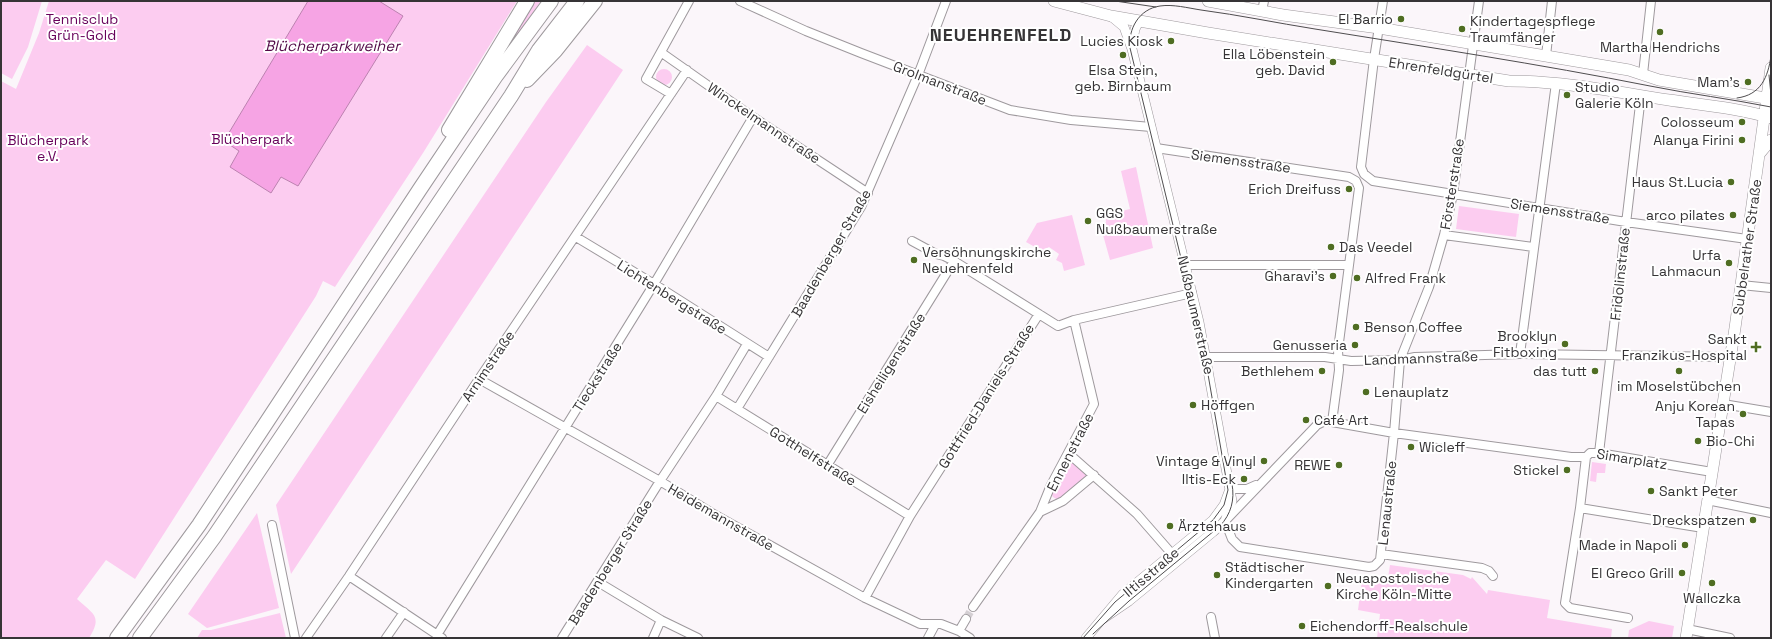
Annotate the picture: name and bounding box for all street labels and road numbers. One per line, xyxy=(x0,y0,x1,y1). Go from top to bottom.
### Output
street label: Ehrenfeldgürtel xyxy=(1387,53,1495,87)
street label: Grolmanstraße xyxy=(891,57,989,109)
street label: Winckelmannstraße xyxy=(704,78,824,168)
street label: Försterstraße xyxy=(1436,137,1468,231)
street label: Siemensstraße xyxy=(1190,145,1292,177)
street label: Subbelrather Straße xyxy=(1729,178,1765,316)
street label: Baadenberger Straße xyxy=(787,186,875,320)
street label: Siemensstraße xyxy=(1509,194,1611,228)
street label: Fridolinstraße xyxy=(1606,227,1634,321)
street label: Nußbaumerstraße xyxy=(1174,254,1218,376)
street label: Lichtenbergstraße xyxy=(614,256,730,338)
street label: Eisheiligenstraße xyxy=(853,309,929,417)
street label: Gottfried-Daniels-Straße xyxy=(934,320,1038,472)
street label: Arnimstraße xyxy=(458,327,518,405)
street label: Tieckstraße xyxy=(568,339,626,415)
street label: Landmannstraße xyxy=(1364,347,1478,369)
street label: Ennenstraße xyxy=(1043,410,1097,494)
street label: Gotthelfstraße xyxy=(766,422,860,490)
street label: Simarplatz xyxy=(1595,445,1669,473)
street label: Lenaustraße xyxy=(1374,460,1400,546)
street label: Heidemannstraße xyxy=(665,479,777,555)
street label: Baadenberger Straße xyxy=(564,496,656,628)
street label: Iltisstraße xyxy=(1119,543,1183,601)

